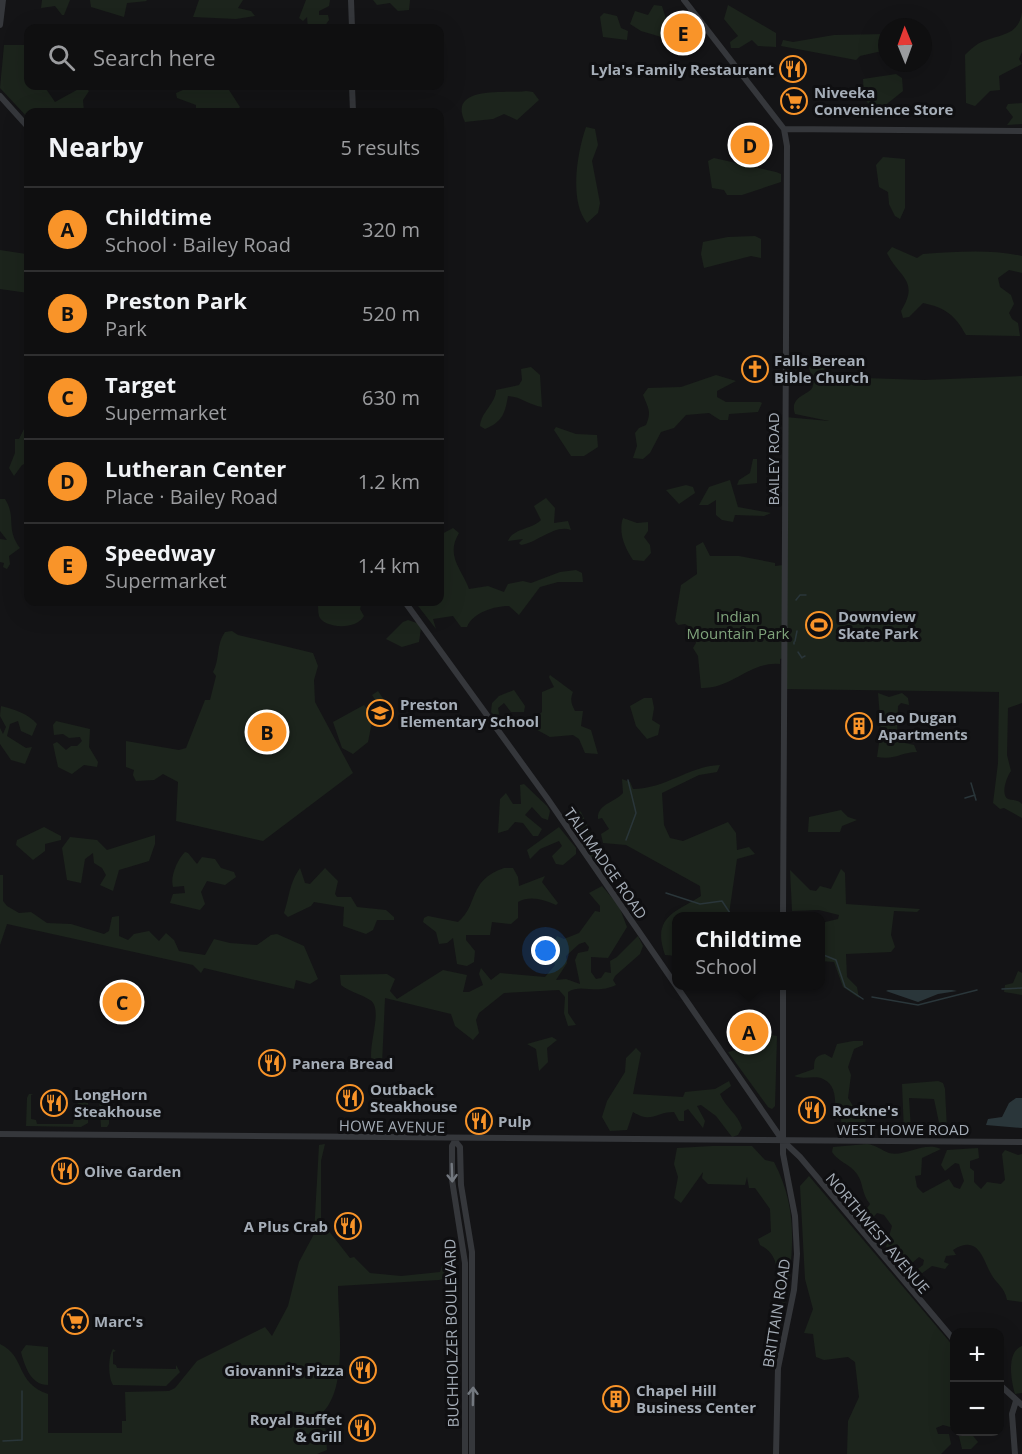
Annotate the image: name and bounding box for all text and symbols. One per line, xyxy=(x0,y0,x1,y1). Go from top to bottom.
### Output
pin: E xyxy=(664,10,702,56)
north arrow xyxy=(878,18,932,72)
search box xyxy=(24,24,444,90)
icon: search xyxy=(45,41,78,74)
text: Search here xyxy=(93,42,216,72)
restaurant icon: Lyla's Family Restaurant xyxy=(778,54,808,84)
place label: Lyla's Family Restaurant xyxy=(591,59,774,79)
place label: Niveeka Convenience Store xyxy=(814,82,954,119)
supermarket icon: Niveeka Convenience Store xyxy=(779,86,809,116)
pin: D xyxy=(730,122,770,168)
text: Nearby xyxy=(48,129,143,165)
text: 5 results xyxy=(340,134,420,161)
text: Childtime xyxy=(105,201,212,231)
text: A xyxy=(61,216,74,243)
text: 320 m xyxy=(362,216,420,243)
text: School · Bailey Road xyxy=(105,231,291,258)
text: Preston Park xyxy=(105,285,247,315)
text: B xyxy=(61,300,74,327)
text: 520 m xyxy=(362,300,420,327)
text: Park xyxy=(105,315,147,342)
place label: Falls Berean Bible Church xyxy=(774,350,869,387)
church icon: Falls Berean Bible Church xyxy=(740,354,770,384)
text: Target xyxy=(105,369,176,399)
text: C xyxy=(61,384,74,411)
text: 630 m xyxy=(362,384,420,411)
text: Supermarket xyxy=(105,399,227,426)
street label: BAILEY ROAD xyxy=(763,412,783,506)
text: Lutheran Center xyxy=(105,453,286,483)
text: D xyxy=(60,468,75,495)
text: 1.2 km xyxy=(358,468,420,495)
text: Place · Bailey Road xyxy=(105,483,278,510)
text: Speedway xyxy=(105,537,216,567)
text: E xyxy=(62,552,73,579)
text: 1.4 km xyxy=(358,552,420,579)
text: Supermarket xyxy=(105,567,227,594)
park label: Indian Mountain Park xyxy=(687,606,790,643)
place label: Downview Skate Park xyxy=(838,606,919,643)
sports icon: Downview Skate Park xyxy=(804,610,834,640)
place label: Preston Elementary School xyxy=(400,694,539,731)
school or university icon: Preston Elementary School xyxy=(365,698,395,728)
place label: Leo Dugan Apartments xyxy=(878,707,968,744)
pin: B xyxy=(248,710,286,754)
building icon: Leo Dugan Apartments xyxy=(844,711,874,741)
street label: TALLMADGE ROAD xyxy=(560,803,652,923)
popup xyxy=(672,912,825,990)
text: Childtime xyxy=(695,923,802,953)
your location xyxy=(531,936,560,965)
text: School xyxy=(695,953,757,980)
pin: C xyxy=(102,980,142,1024)
pin: A xyxy=(730,1010,768,1054)
restaurant icon: Panera Bread xyxy=(257,1048,287,1078)
place label: Panera Bread xyxy=(292,1053,393,1073)
place label: Outback Steakhouse xyxy=(370,1079,457,1116)
restaurant icon: Outback Steakhouse xyxy=(335,1083,365,1113)
place label: LongHorn Steakhouse xyxy=(74,1084,161,1121)
restaurant icon: LongHorn Steakhouse xyxy=(39,1088,69,1118)
restaurant icon: Rockne's xyxy=(797,1095,827,1125)
place label: Rockne's xyxy=(832,1100,898,1120)
restaurant icon: Pulp xyxy=(464,1106,494,1136)
place label: Pulp xyxy=(498,1111,531,1131)
street label: HOWE AVENUE xyxy=(339,1115,445,1137)
street label: WEST HOWE ROAD xyxy=(837,1119,969,1139)
restaurant icon: Olive Garden xyxy=(50,1156,80,1186)
place label: Olive Garden xyxy=(84,1161,181,1181)
one-way arrow xyxy=(447,1163,458,1183)
street label: NORTHWEST AVENUE xyxy=(822,1169,934,1297)
restaurant icon: A Plus Crab xyxy=(333,1211,363,1241)
place label: A Plus Crab xyxy=(244,1216,328,1236)
street label: BUCHHOLZER BOULEVARD xyxy=(439,1238,463,1428)
street label: BRITTAIN ROAD xyxy=(758,1257,794,1369)
supermarket icon: Marc's xyxy=(60,1306,90,1336)
place label: Marc's xyxy=(94,1311,143,1331)
map controls xyxy=(950,1328,1004,1436)
button: + xyxy=(950,1328,1004,1382)
restaurant icon: Giovanni's Pizza xyxy=(348,1355,378,1385)
place label: Giovanni's Pizza xyxy=(224,1360,344,1380)
place label: Chapel Hill Business Center xyxy=(636,1380,756,1417)
button: − xyxy=(950,1382,1004,1436)
building icon: Chapel Hill Business Center xyxy=(601,1384,631,1414)
one-way arrow xyxy=(467,1386,478,1406)
place label: Royal Buffet & Grill xyxy=(250,1409,342,1446)
restaurant icon: Royal Buffet & Grill xyxy=(347,1413,377,1443)

